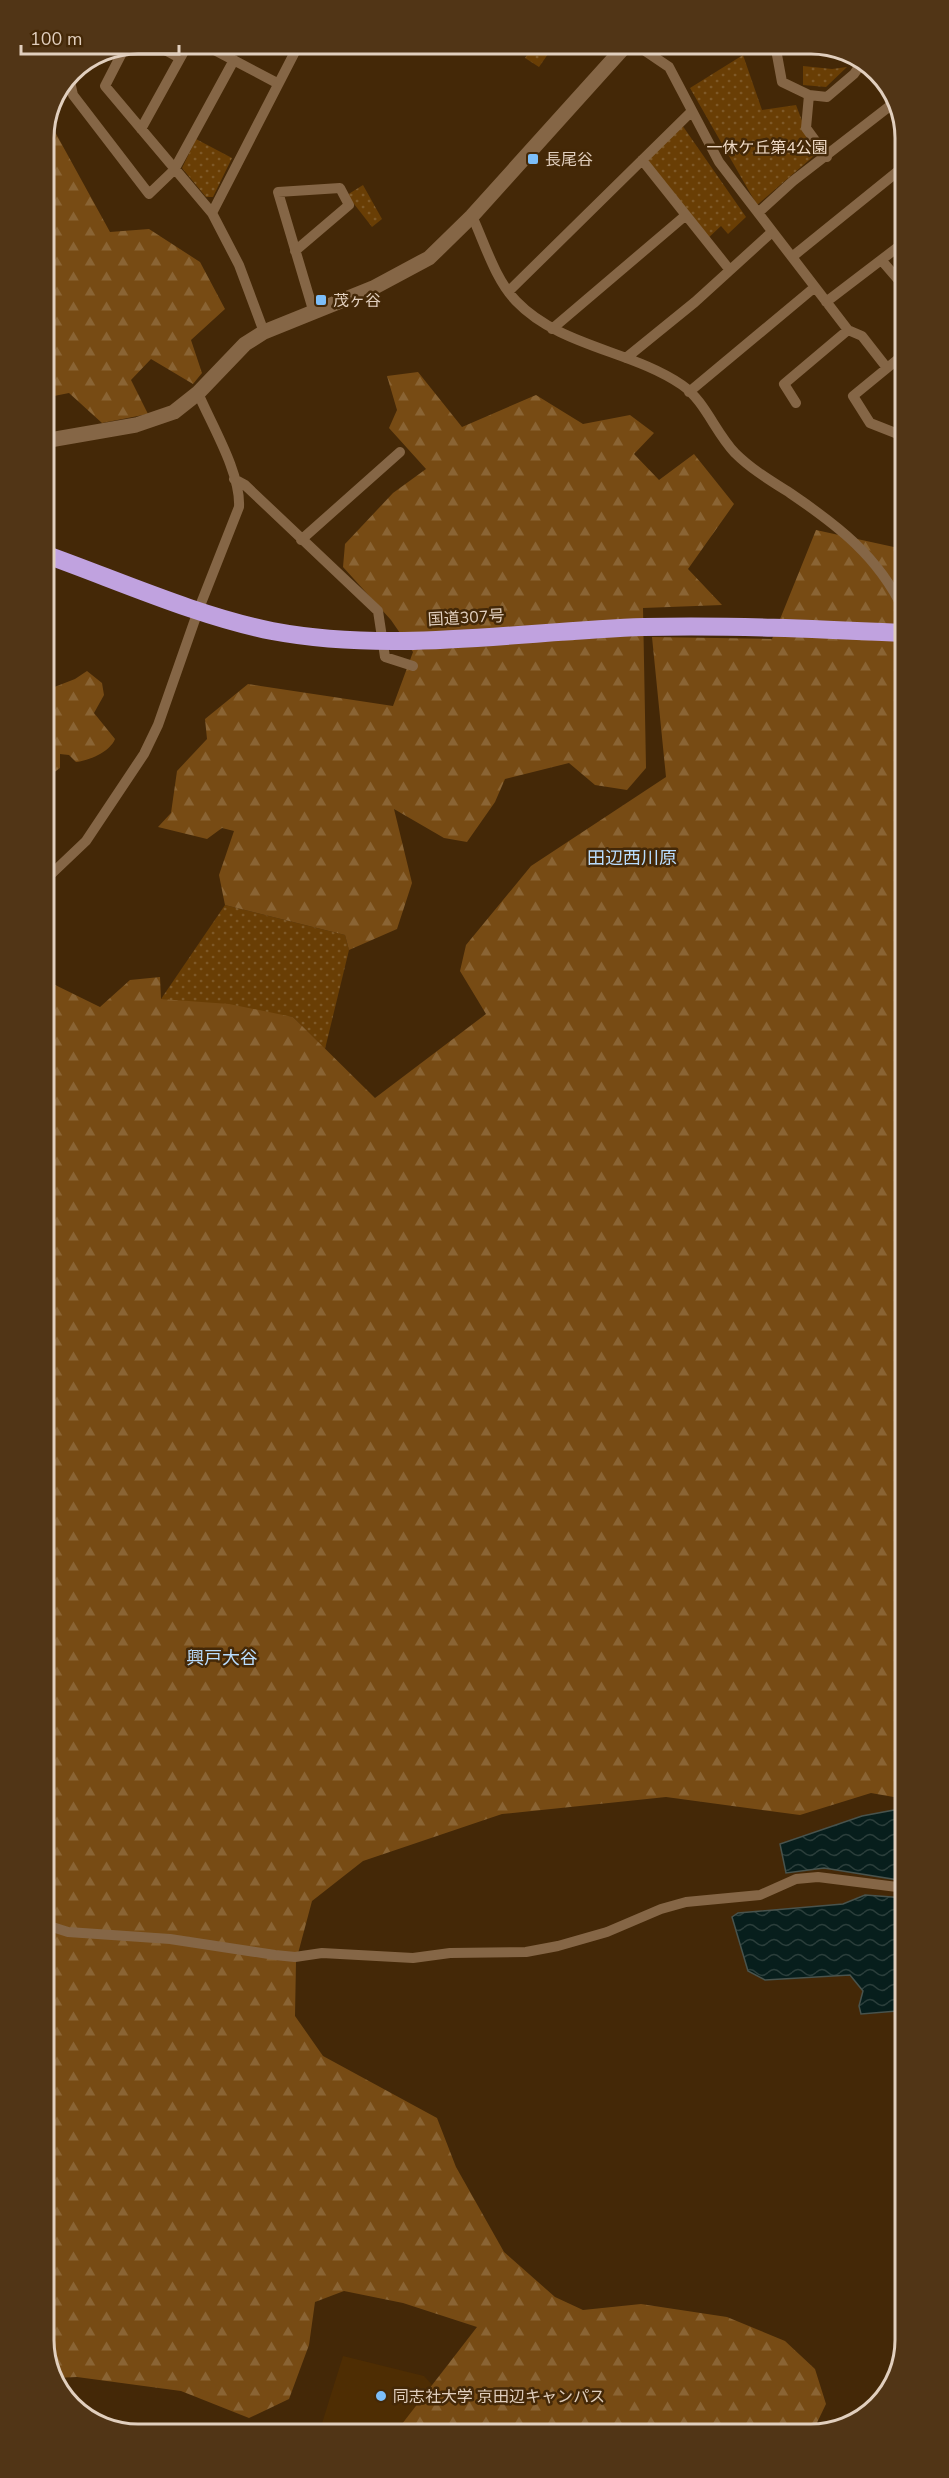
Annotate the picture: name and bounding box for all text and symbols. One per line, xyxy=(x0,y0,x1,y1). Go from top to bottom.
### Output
scale bar xyxy=(21,18,178,56)
text: 100 m xyxy=(30,27,82,51)
park label: 一休ケ丘第4公園 xyxy=(706,137,828,159)
place label: 長尾谷 xyxy=(545,149,593,171)
marker: 長尾谷 xyxy=(526,152,540,166)
place label: 茂ヶ谷 xyxy=(333,290,381,312)
marker: 茂ヶ谷 xyxy=(314,293,328,307)
street label: 国道307号 xyxy=(427,605,505,631)
district label: 田辺西川原 xyxy=(587,846,677,870)
district label: 興戸大谷 xyxy=(186,1646,258,1670)
place label: 同志社大学 京田辺キャンパス xyxy=(393,2386,605,2408)
marker: 同志社大学 京田辺キャンパス xyxy=(374,2389,388,2403)

